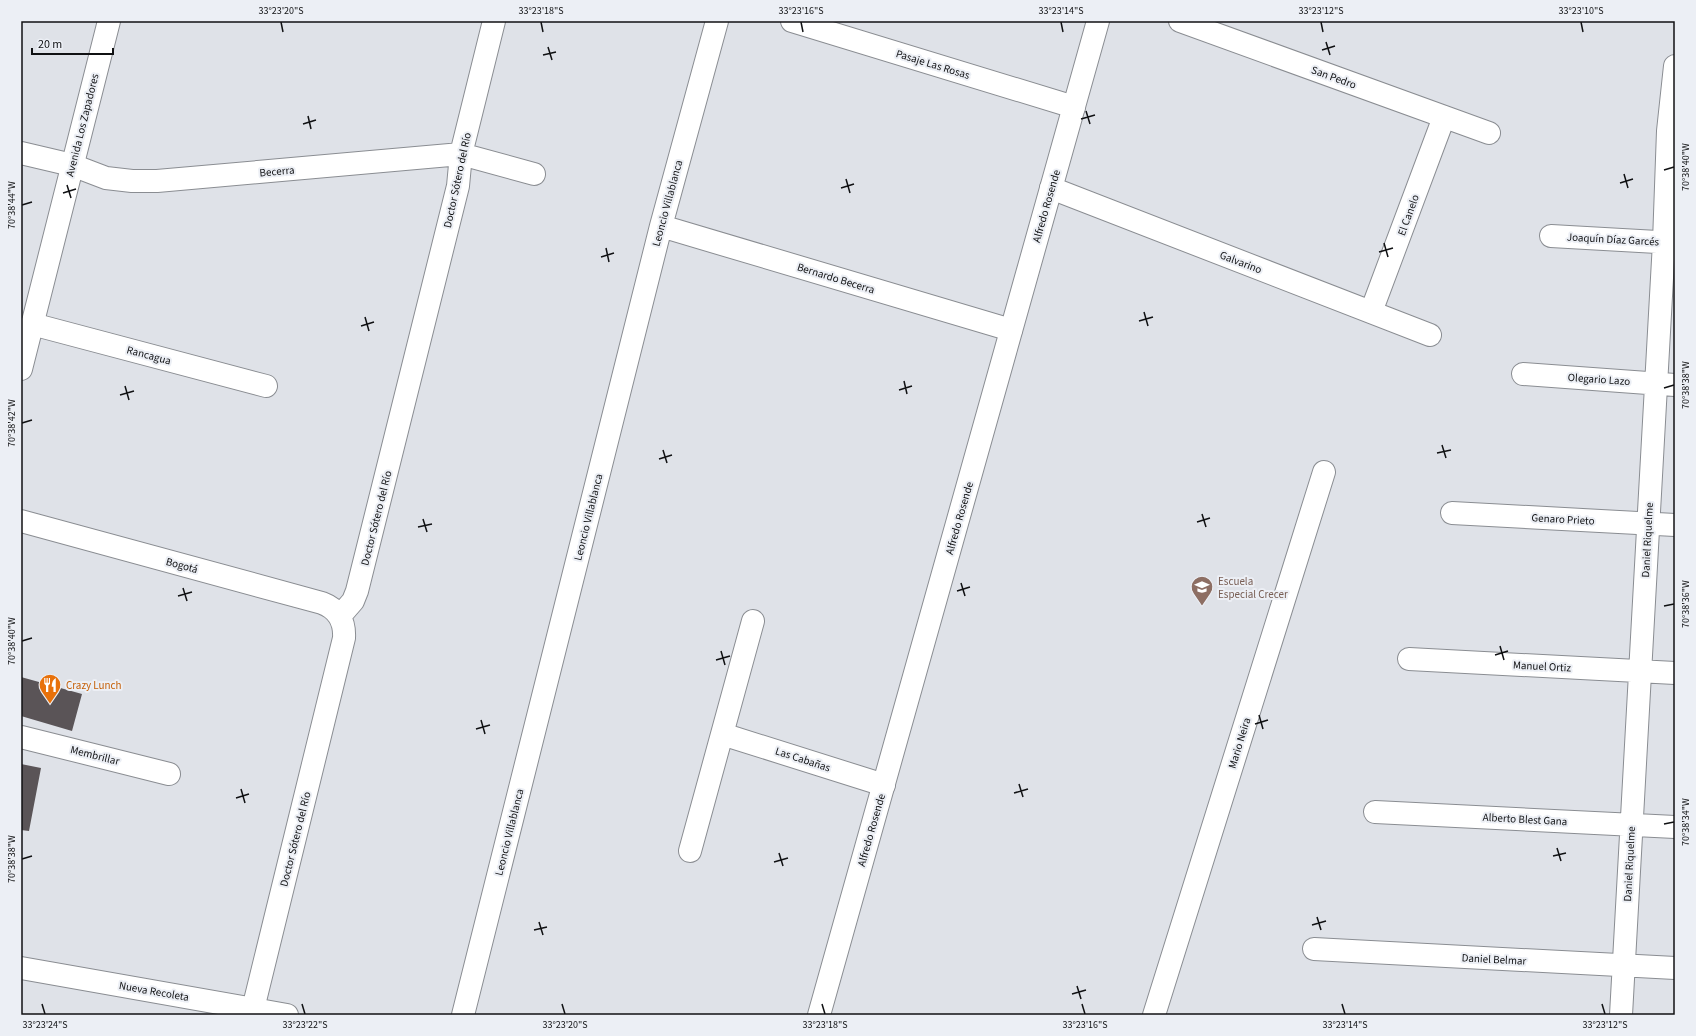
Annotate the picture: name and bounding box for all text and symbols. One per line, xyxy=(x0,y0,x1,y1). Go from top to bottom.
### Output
text: 33°23'20"S xyxy=(258,4,304,18)
text: 33°23'18"S xyxy=(518,4,564,18)
text: 33°23'16"S xyxy=(778,4,824,18)
text: 33°23'14"S xyxy=(1038,4,1084,18)
text: 33°23'12"S xyxy=(1298,4,1344,18)
text: 33°23'10"S xyxy=(1558,4,1604,18)
scale bar xyxy=(32,30,113,56)
text: 20 m xyxy=(38,36,62,53)
street label: Pasaje Las Rosas xyxy=(894,46,972,83)
street label: San Pedro xyxy=(1309,62,1358,93)
street label: Avenida Los Zapadores xyxy=(62,72,103,178)
street label: Doctor Sótero del Río xyxy=(440,131,475,229)
text: 70°38'40"W xyxy=(1679,143,1693,191)
street label: Leoncio Villablanca xyxy=(649,158,686,248)
street label: Becerra xyxy=(259,162,295,180)
street label: Alfredo Rosende xyxy=(1029,167,1064,244)
text: 70°38'44"W xyxy=(5,181,19,229)
street label: El Canelo xyxy=(1394,192,1423,238)
street label: Joaquín Díaz Garcés xyxy=(1566,230,1660,249)
street label: Galvarino xyxy=(1218,248,1264,277)
street label: Bernardo Becerra xyxy=(795,260,876,297)
street label: Rancagua xyxy=(125,342,173,369)
text: 70°38'38"W xyxy=(1679,361,1693,409)
street label: Olegario Lazo xyxy=(1567,370,1631,389)
text: 70°38'42"W xyxy=(5,399,19,447)
street label: Doctor Sótero del Río xyxy=(357,469,396,567)
street label: Leoncio Villablanca xyxy=(570,472,607,562)
street label: Alfredo Rosende xyxy=(942,479,977,556)
street label: Daniel Riquelme xyxy=(1638,501,1657,578)
street label: Genaro Prieto xyxy=(1531,510,1595,529)
street label: Bogotá xyxy=(164,554,200,577)
school or university icon: Escuela Especial Crecer xyxy=(1189,574,1215,607)
place label: Escuela Especial Crecer xyxy=(1218,574,1288,602)
text: 70°38'36"W xyxy=(1679,580,1693,628)
text: 70°38'40"W xyxy=(5,617,19,665)
street label: Manuel Ortiz xyxy=(1513,657,1572,676)
restaurant icon: Crazy Lunch xyxy=(37,672,63,705)
place label: Crazy Lunch xyxy=(66,678,122,693)
street label: Mario Neira xyxy=(1225,716,1254,770)
street label: Membrillar xyxy=(69,742,121,769)
street label: Las Cabañas xyxy=(773,744,833,776)
street label: Leoncio Villablanca xyxy=(491,787,528,877)
street label: Doctor Sótero del Río xyxy=(276,790,315,888)
street label: Alfredo Rosende xyxy=(854,791,889,868)
text: 70°38'34"W xyxy=(1679,798,1693,846)
street label: Alberto Blest Gana xyxy=(1482,810,1568,829)
street label: Daniel Riquelme xyxy=(1620,825,1639,902)
text: 70°38'38"W xyxy=(5,835,19,883)
street label: Daniel Belmar xyxy=(1461,950,1527,969)
street label: Nueva Recoleta xyxy=(118,978,190,1005)
text: 33°23'24"S xyxy=(22,1018,68,1032)
text: 33°23'22"S xyxy=(282,1018,328,1032)
text: 33°23'20"S xyxy=(542,1018,588,1032)
text: 33°23'18"S xyxy=(802,1018,848,1032)
text: 33°23'16"S xyxy=(1062,1018,1108,1032)
text: 33°23'14"S xyxy=(1322,1018,1368,1032)
text: 33°23'12"S xyxy=(1582,1018,1628,1032)

